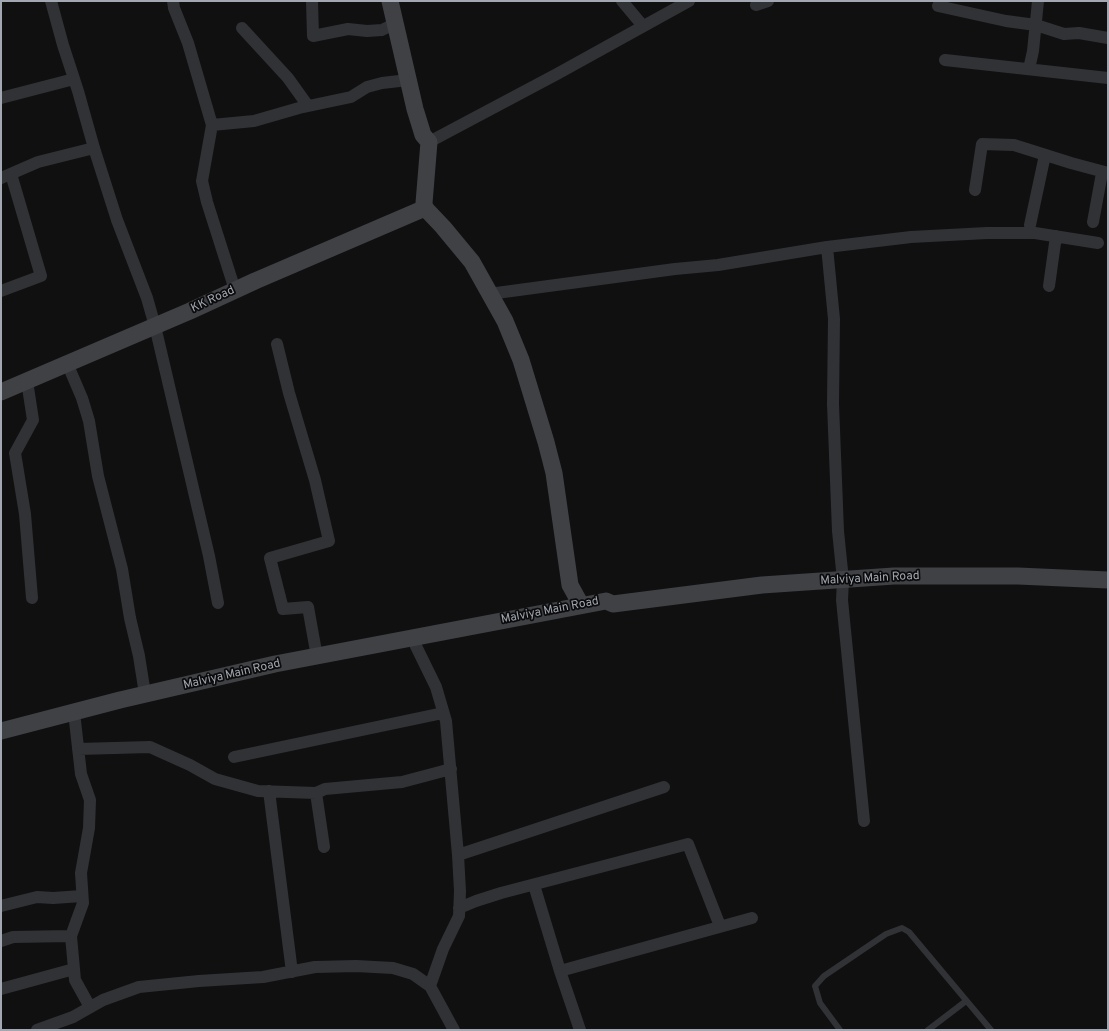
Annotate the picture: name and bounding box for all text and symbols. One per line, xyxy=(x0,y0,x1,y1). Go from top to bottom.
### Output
street label: KK Road xyxy=(189,284,237,316)
street label: Malviya Main Road xyxy=(820,569,920,589)
street label: Malviya Main Road xyxy=(500,594,600,628)
street label: Malviya Main Road xyxy=(182,657,282,693)

